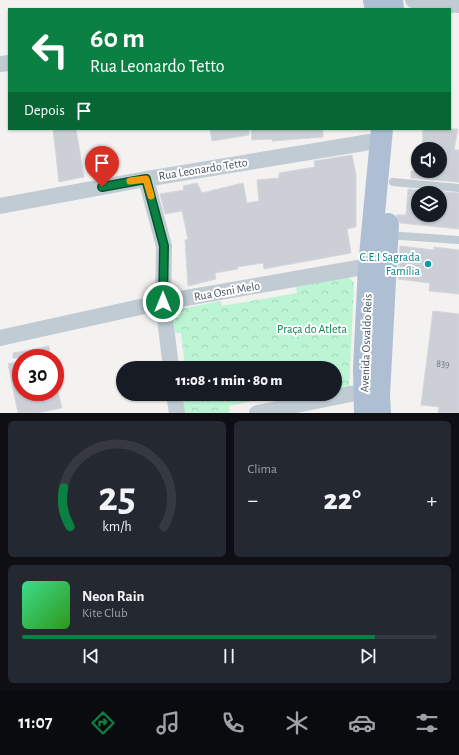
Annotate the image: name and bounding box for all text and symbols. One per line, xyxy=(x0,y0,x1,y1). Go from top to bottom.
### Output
icon: left xyxy=(24,24,76,76)
text: 60 m xyxy=(90,25,145,53)
text: Rua Leonardo Tetto xyxy=(90,58,225,76)
icon: arrive xyxy=(73,100,95,122)
text: Depois xyxy=(24,103,65,118)
map controls xyxy=(411,142,447,222)
button: sound xyxy=(411,142,447,178)
pin xyxy=(85,146,119,187)
icon: arrive xyxy=(91,152,113,174)
street label: Rua Leonardo Tetto xyxy=(158,156,248,182)
button: layers xyxy=(411,186,447,222)
place label: C.E.I Sagrada Família xyxy=(359,251,420,277)
marker: C.E.I Sagrada Família xyxy=(423,259,433,269)
street label: Rua Osni Melo xyxy=(193,279,261,303)
position arrow xyxy=(142,281,184,323)
street label: Avenida Osvaldo Reis xyxy=(358,294,374,392)
park label: Praça do Atleta xyxy=(277,323,347,335)
speed limit sign: 30 xyxy=(12,349,64,401)
house number: 839 xyxy=(436,359,450,369)
text: 11:08 · 1 min · 80 m xyxy=(176,373,282,388)
text: Clima xyxy=(248,463,277,476)
text: 25 xyxy=(98,477,136,518)
text: 22° xyxy=(324,485,361,515)
text: − xyxy=(248,489,258,511)
text: + xyxy=(426,489,437,511)
text: km/h xyxy=(102,520,131,534)
text: Neon Rain xyxy=(82,589,144,604)
text: Kite Club xyxy=(82,607,128,620)
icon: previous xyxy=(80,645,102,667)
icon: pause xyxy=(218,645,240,667)
icon: next xyxy=(357,645,379,667)
icon: directions xyxy=(89,709,117,737)
icon: music xyxy=(154,709,182,737)
icon: phone xyxy=(219,709,247,737)
icon: climate xyxy=(283,709,311,737)
icon: car xyxy=(348,709,376,737)
icon: filters xyxy=(413,709,441,737)
text: 11:07 xyxy=(18,714,53,732)

